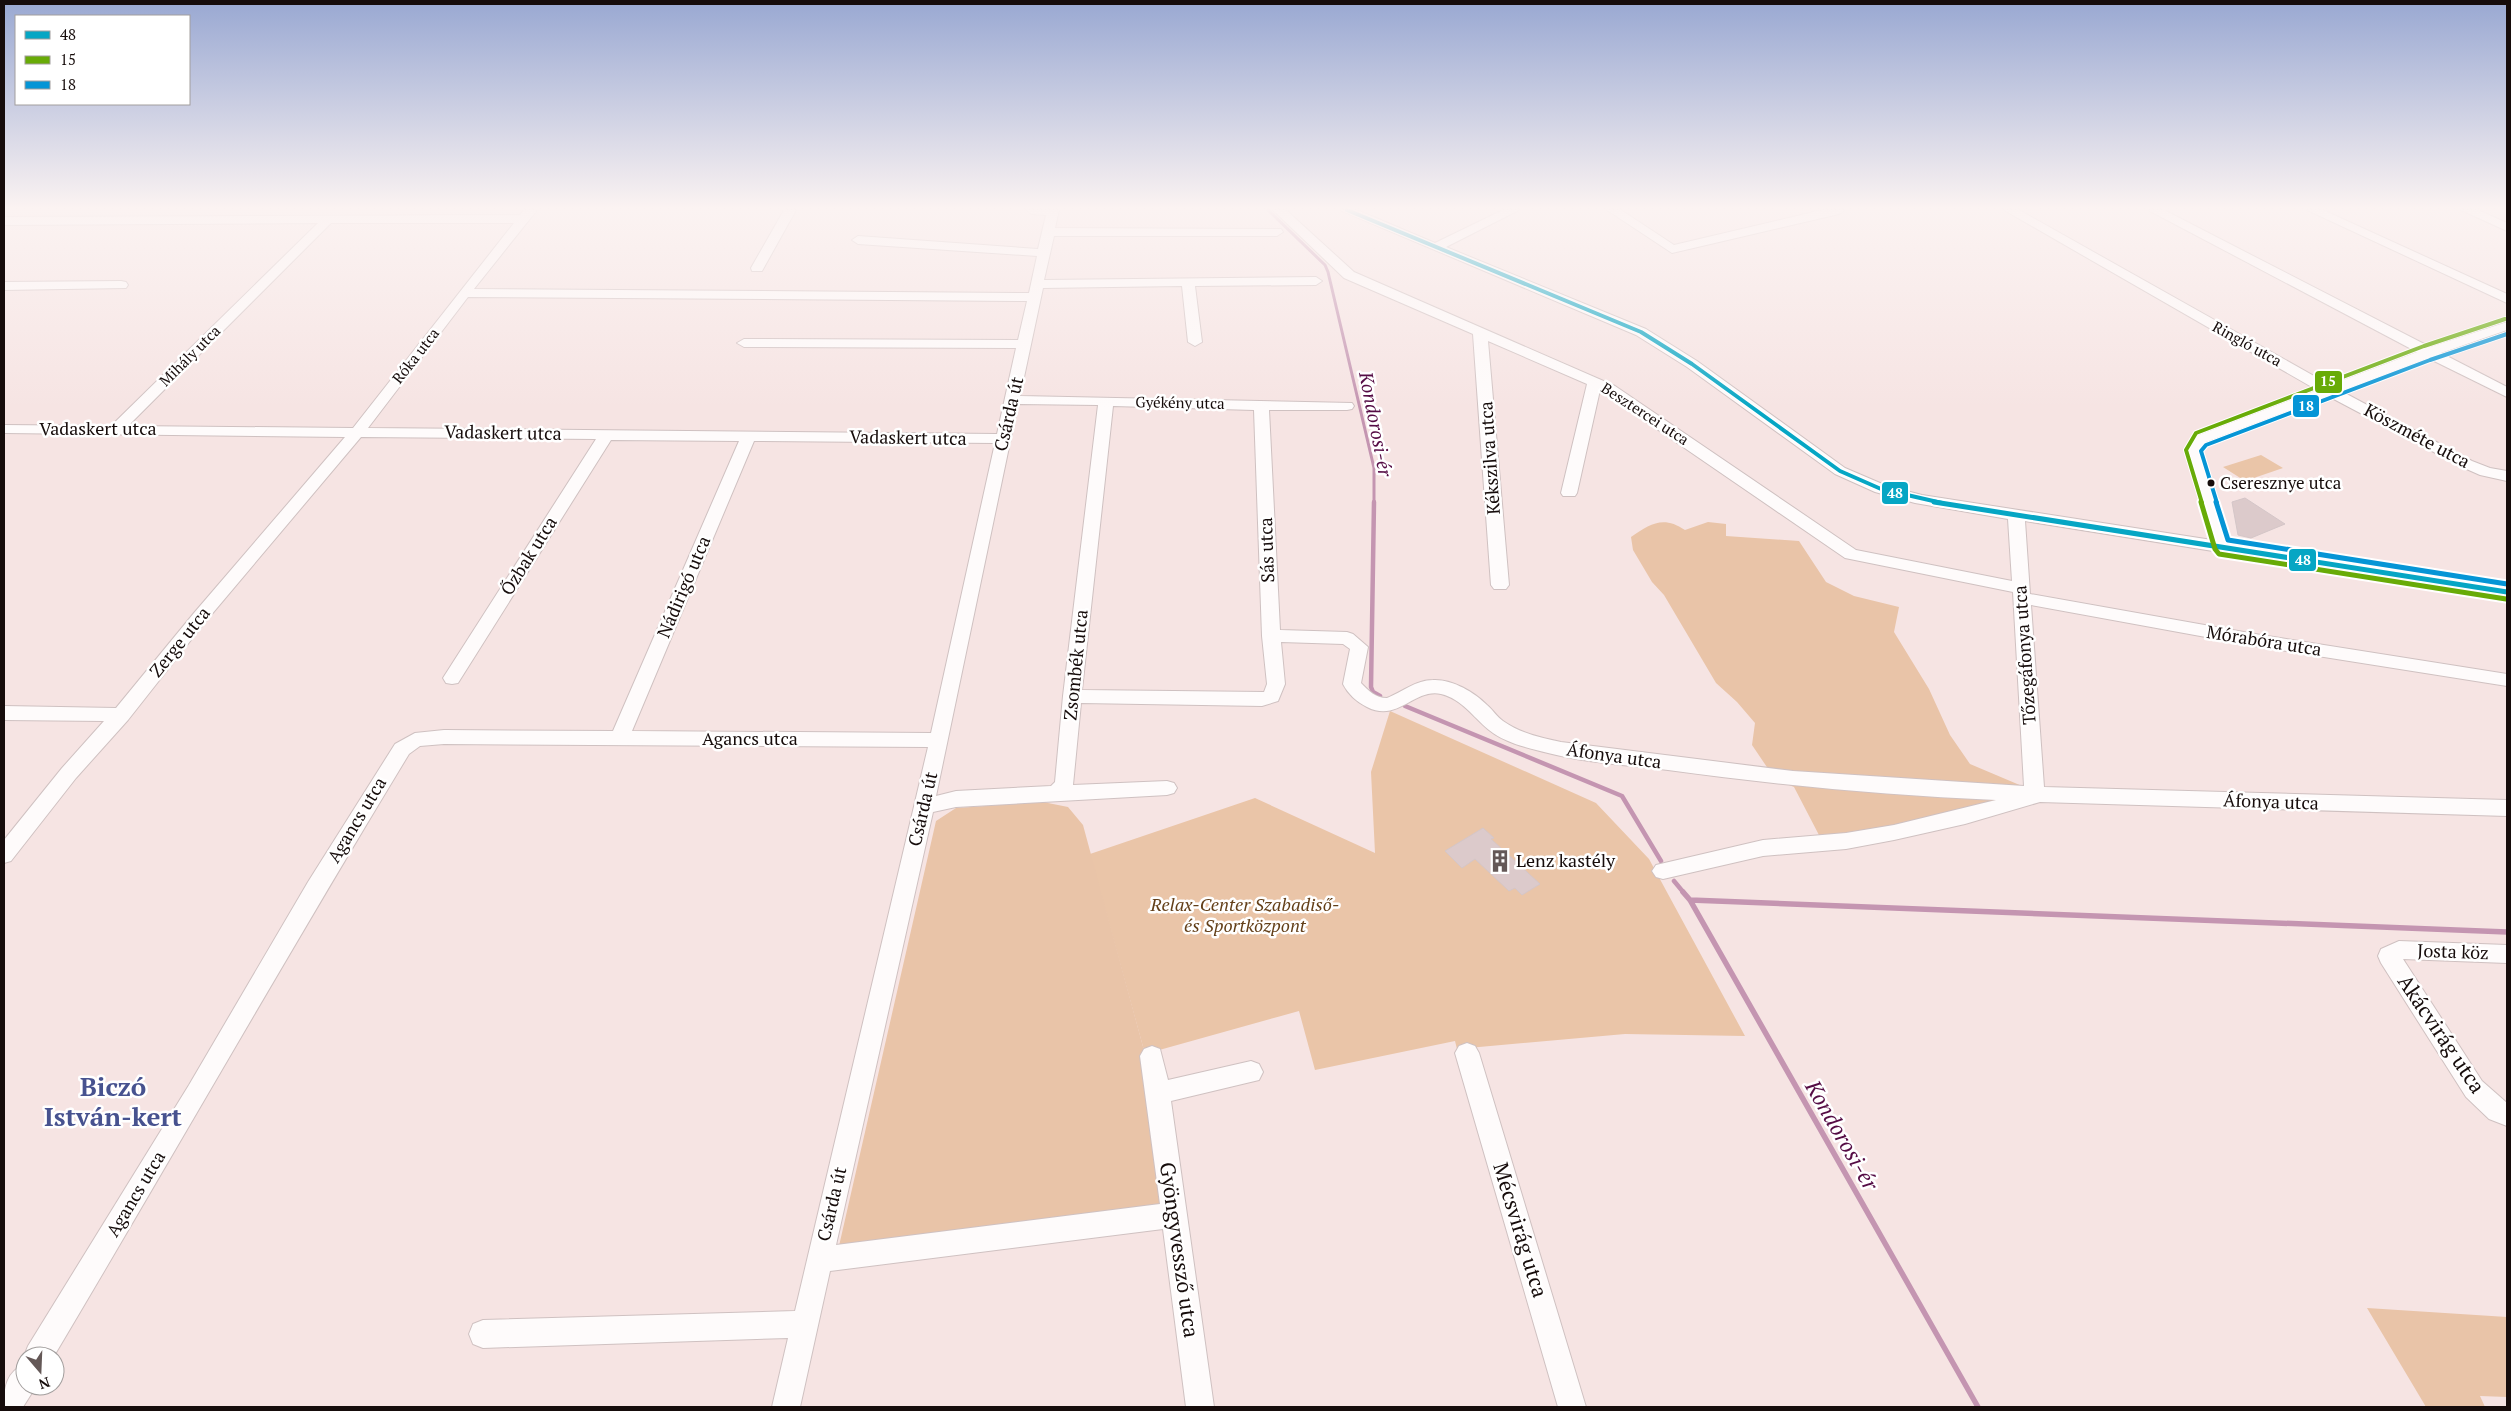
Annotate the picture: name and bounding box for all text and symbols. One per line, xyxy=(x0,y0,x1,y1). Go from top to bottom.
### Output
legend xyxy=(15,15,190,105)
text: 48 xyxy=(60,24,76,44)
text: 15 xyxy=(60,49,76,69)
text: 18 xyxy=(60,74,76,94)
street label: Ringló utca xyxy=(2209,316,2286,371)
street label: Mihály utca xyxy=(155,320,224,390)
street label: Róka utca xyxy=(387,323,443,387)
water label: Kondorosi-ér xyxy=(1354,369,1399,479)
line badge: 15 xyxy=(2314,370,2343,394)
text: 15 xyxy=(2320,371,2336,390)
street label: Csárda út xyxy=(988,374,1028,453)
street label: Besztercei utca xyxy=(1598,377,1694,449)
street label: Gyékény utca xyxy=(1135,391,1225,413)
line badge: 18 xyxy=(2292,394,2320,418)
text: 18 xyxy=(2298,396,2314,415)
street label: Köszméte utca xyxy=(2360,397,2475,473)
street label: Kékszilva utca xyxy=(1473,401,1505,516)
street label: Vadaskert utca xyxy=(39,416,157,440)
street label: Vadaskert utca xyxy=(444,419,562,445)
street label: Vadaskert utca xyxy=(849,424,967,450)
place label: Cseresznye utca xyxy=(2220,471,2342,494)
marker: Cseresznye utca xyxy=(2206,478,2216,488)
line badge: 48 xyxy=(1881,481,1909,505)
text: 48 xyxy=(1887,483,1903,502)
street label: Őzbak utca xyxy=(494,511,562,600)
street label: Sás utca xyxy=(1253,517,1279,583)
street label: Nádirigó utca xyxy=(651,532,715,641)
line badge: 48 xyxy=(2288,548,2317,572)
text: 48 xyxy=(2295,550,2311,569)
street label: Tőzegáfonya utca xyxy=(2007,585,2041,726)
street label: Zerge utca xyxy=(143,601,215,682)
street label: Zsombék utca xyxy=(1057,608,1093,721)
street label: Mórabóra utca xyxy=(2205,619,2323,661)
street label: Agancs utca xyxy=(702,726,798,750)
street label: Áfonya utca xyxy=(1565,736,1663,774)
street label: Csárda út xyxy=(902,769,942,848)
street label: Agancs utca xyxy=(321,772,391,867)
street label: Áfonya utca xyxy=(2223,787,2319,815)
building icon: Lenz kastély xyxy=(1487,848,1513,874)
place label: Lenz kastély xyxy=(1516,848,1616,872)
park label: Relax-Center Szabadiső- és Sportközpont xyxy=(1149,892,1340,937)
street label: Josta köz xyxy=(2417,938,2489,964)
street label: Akácvirág utca xyxy=(2392,969,2492,1099)
district label: Biczó István-kert xyxy=(44,1069,183,1133)
water label: Kondorosi-ér xyxy=(1799,1074,1886,1196)
street label: Agancs utca xyxy=(100,1146,170,1241)
street label: Mécsvirág utca xyxy=(1487,1159,1555,1301)
street label: Gyöngyvessző utca xyxy=(1154,1160,1206,1340)
street label: Csárda út xyxy=(811,1164,851,1243)
north arrow xyxy=(15,1346,65,1396)
text: N xyxy=(36,1373,53,1395)

